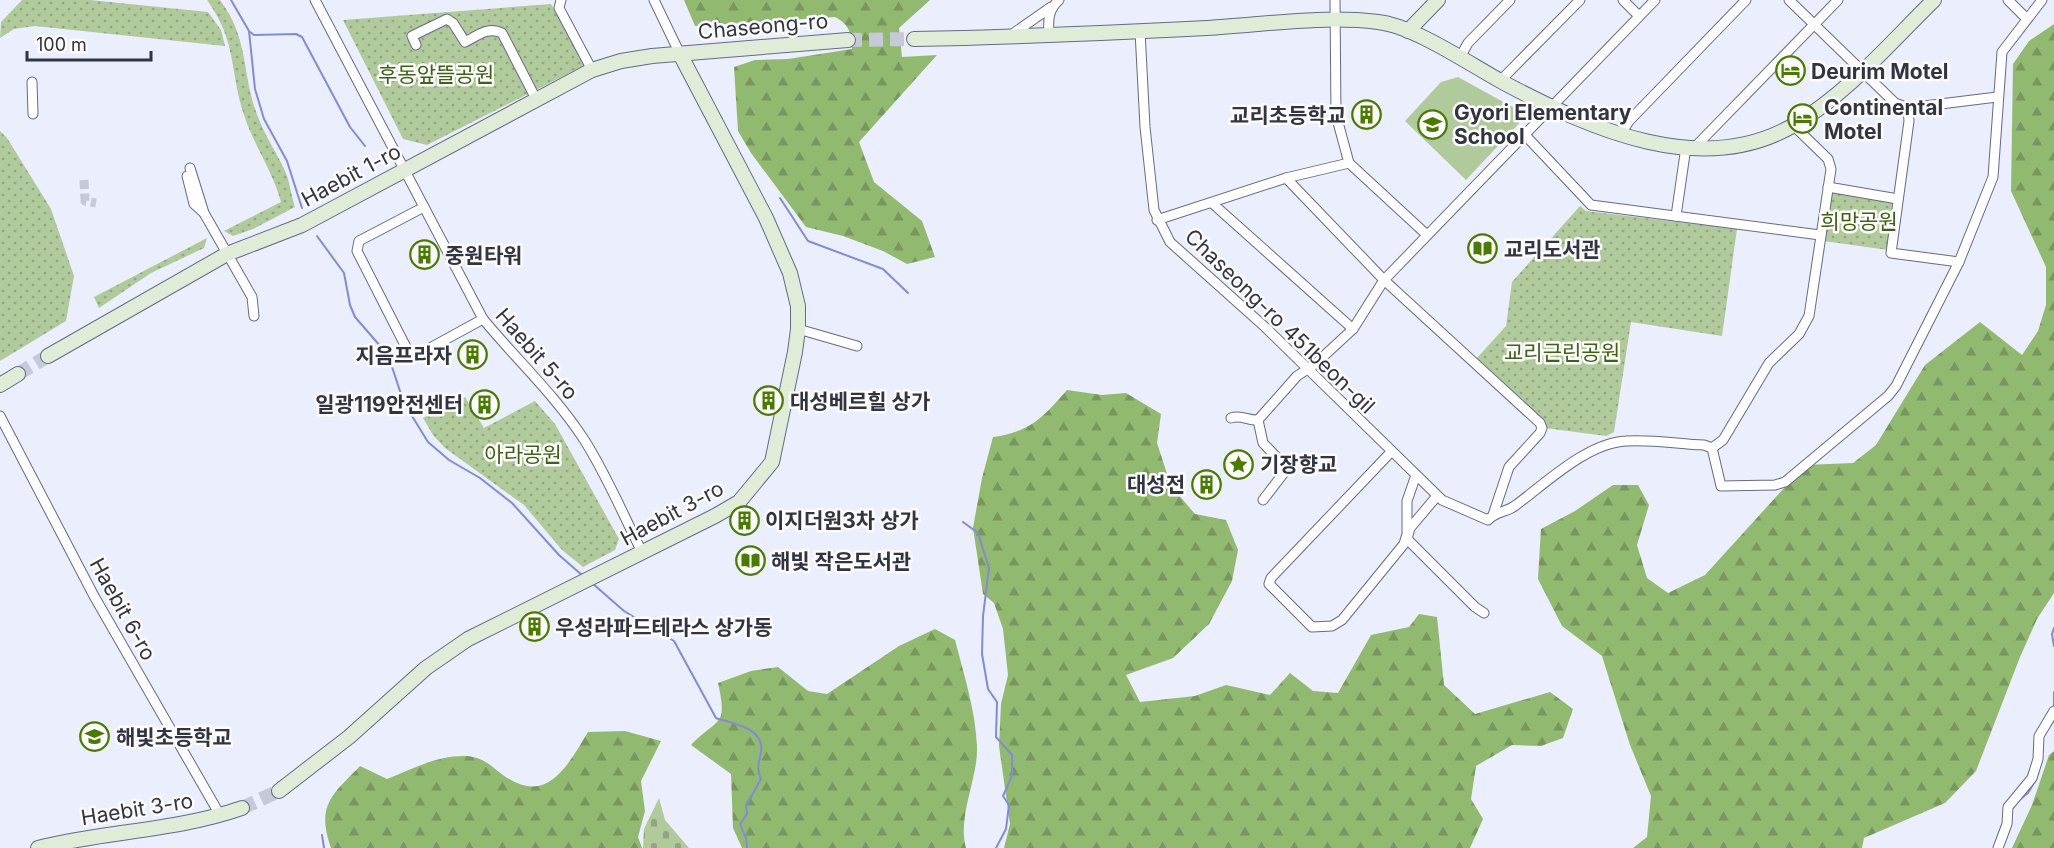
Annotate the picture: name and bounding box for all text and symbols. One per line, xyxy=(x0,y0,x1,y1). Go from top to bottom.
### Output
street label: Chaseong-ro xyxy=(697,8,829,44)
scale bar xyxy=(27,24,152,62)
text: 100 m xyxy=(36,34,87,55)
hotel icon: Deurim Motel xyxy=(1774,55,1806,87)
place label: Deurim Motel xyxy=(1811,59,1948,84)
park label: 후동앞뜰공원 xyxy=(378,62,494,87)
place label: Continental Motel xyxy=(1824,95,1943,144)
building icon: 교리초등학교 xyxy=(1351,99,1383,131)
place label: Gyori Elementary School xyxy=(1454,100,1632,149)
place label: 교리초등학교 xyxy=(1230,103,1346,128)
hotel icon: Continental Motel xyxy=(1787,103,1819,135)
school or university icon: Gyori Elementary School xyxy=(1417,108,1449,140)
street label: Haebit 1-ro xyxy=(297,138,405,212)
park label: 희망공원 xyxy=(1820,209,1898,234)
street label: Chaseong-ro 451beon-gil xyxy=(1180,224,1380,418)
library icon: 교리도서관 xyxy=(1467,233,1499,265)
place label: 교리도서관 xyxy=(1504,237,1601,262)
building icon: 중원타워 xyxy=(408,239,440,271)
place label: 중원타워 xyxy=(445,243,522,268)
street label: Haebit 5-ro xyxy=(491,303,583,405)
building icon: 지음프라자 xyxy=(457,339,489,371)
park label: 교리근린공원 xyxy=(1504,340,1620,365)
place label: 지음프라자 xyxy=(355,343,452,368)
building icon: 대성베르힐 상가 xyxy=(753,385,785,417)
building icon: 일광119안전센터 xyxy=(468,388,500,420)
place label: 대성베르힐 상가 xyxy=(790,389,930,414)
place label: 일광119안전센터 xyxy=(315,392,463,417)
park label: 아라공원 xyxy=(484,442,562,467)
place icon: 기장향교 xyxy=(1223,448,1255,480)
place label: 기장향교 xyxy=(1260,452,1337,477)
building icon: 대성전 xyxy=(1190,468,1222,500)
place label: 대성전 xyxy=(1127,472,1185,497)
street label: Haebit 3-ro xyxy=(616,475,728,551)
building icon: 이지더원3차 상가 xyxy=(728,504,760,536)
place label: 이지더원3차 상가 xyxy=(765,508,919,533)
library icon: 해빛 작은도서관 xyxy=(734,545,766,577)
place label: 해빛 작은도서관 xyxy=(771,549,911,574)
street label: Haebit 6-ro xyxy=(85,553,161,665)
building icon: 우성라파드테라스 상가동 xyxy=(518,611,550,643)
place label: 우성라파드테라스 상가동 xyxy=(555,615,773,640)
school or university icon: 해빛초등학교 xyxy=(79,721,111,753)
place label: 해빛초등학교 xyxy=(116,725,232,750)
street label: Haebit 3-ro xyxy=(79,788,195,830)

